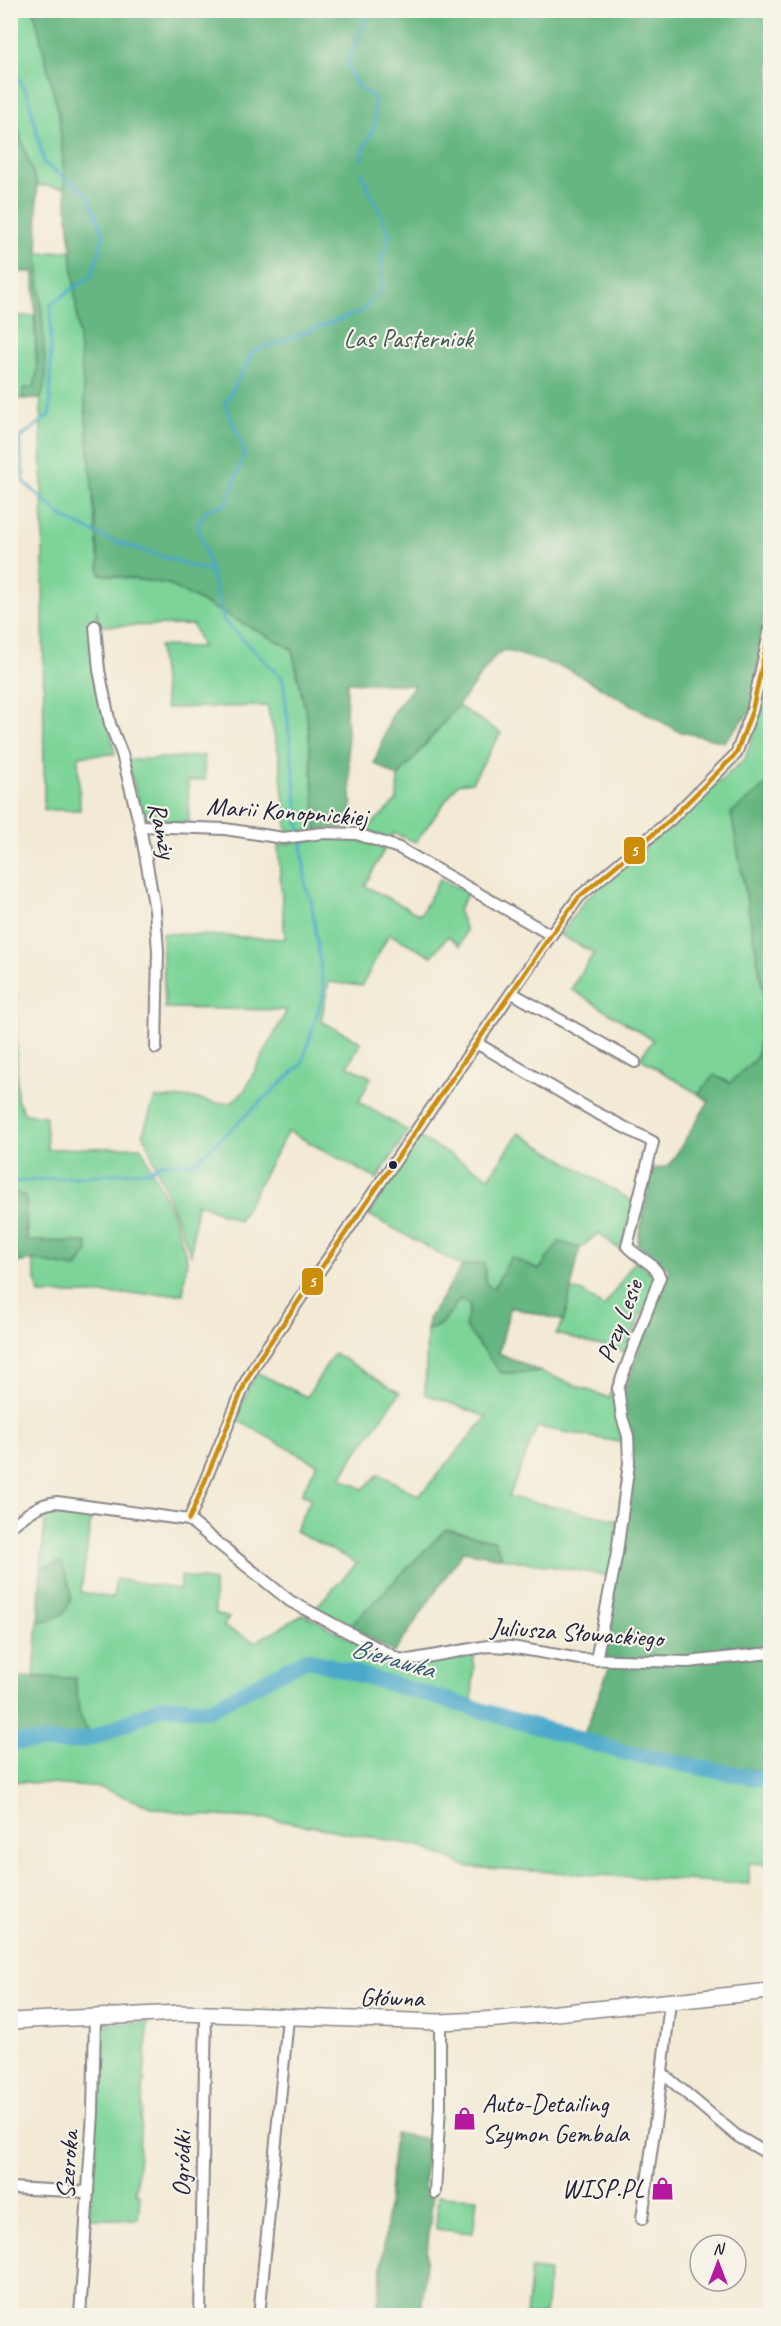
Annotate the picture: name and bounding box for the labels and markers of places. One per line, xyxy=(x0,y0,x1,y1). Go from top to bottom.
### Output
unlabelled marker xyxy=(387,1159,399,1171)
place label: Auto-Detailing Szymon Gembala xyxy=(482,2087,630,2150)
shop icon: Auto-Detailing Szymon Gembala xyxy=(451,2105,477,2131)
place label: WISP.PL xyxy=(562,2172,645,2205)
shop icon: WISP.PL xyxy=(649,2175,675,2201)

